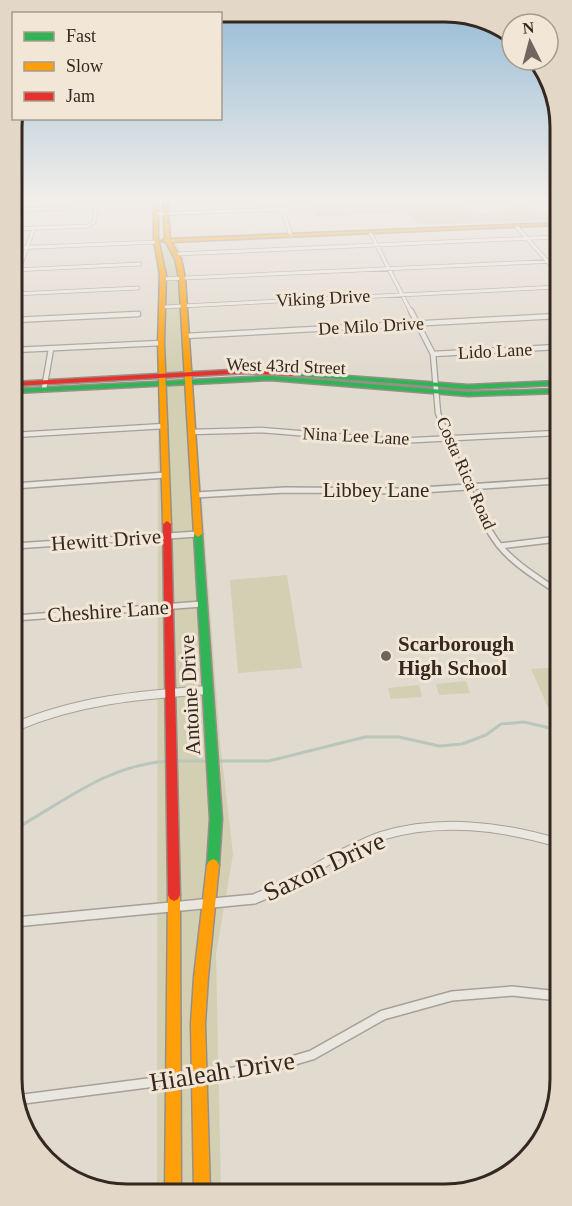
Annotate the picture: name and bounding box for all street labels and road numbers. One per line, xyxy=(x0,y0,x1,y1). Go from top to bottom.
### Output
street label: Viking Drive xyxy=(275,286,371,310)
street label: De Milo Drive xyxy=(318,313,424,339)
street label: Lido Lane xyxy=(457,339,533,363)
street label: West 43rd Street xyxy=(226,354,346,378)
street label: Costa Rica Road xyxy=(432,414,500,532)
street label: Nina Lee Lane xyxy=(302,423,410,449)
street label: Libbey Lane xyxy=(323,478,429,502)
street label: Hewitt Drive xyxy=(50,524,162,556)
street label: Cheshire Lane xyxy=(46,595,170,627)
street label: Antoine Drive xyxy=(175,634,205,756)
street label: Saxon Drive xyxy=(259,826,390,907)
street label: Hialeah Drive xyxy=(147,1046,297,1097)

